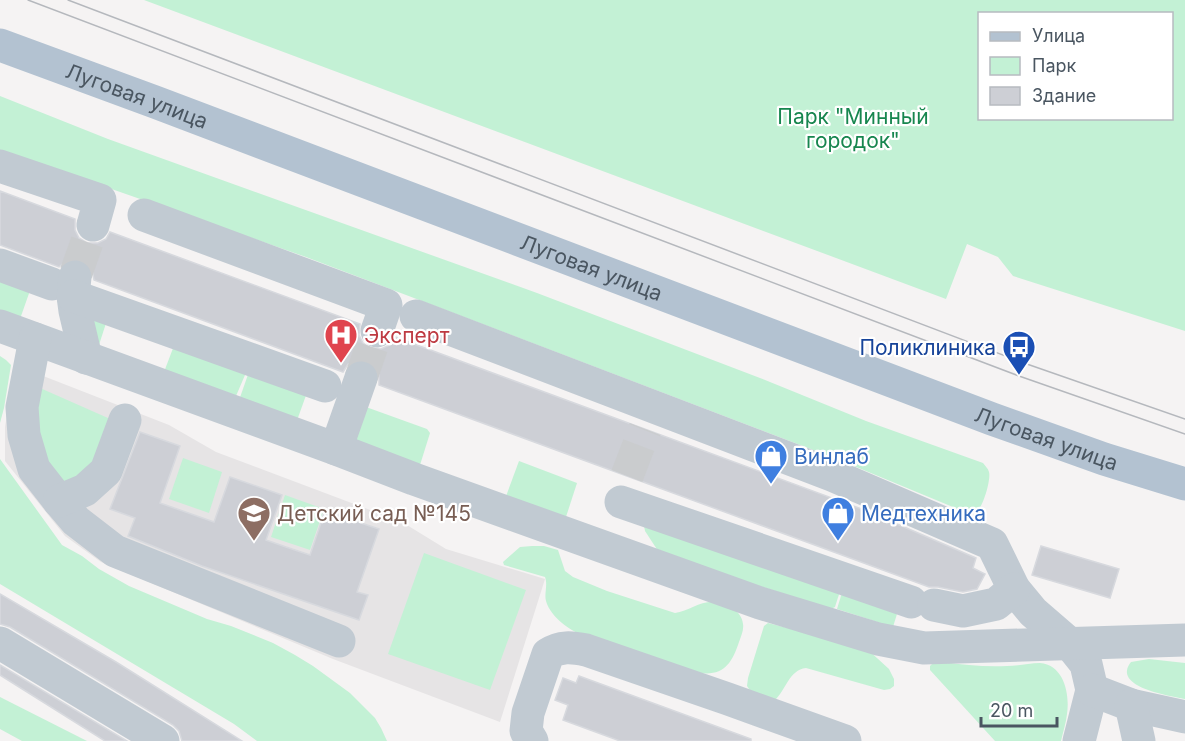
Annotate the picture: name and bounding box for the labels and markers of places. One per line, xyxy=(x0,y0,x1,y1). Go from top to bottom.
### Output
hospital icon: Эксперт xyxy=(323,317,359,364)
place label: Эксперт xyxy=(364,323,450,348)
bus stop icon: Поликлиника xyxy=(1001,329,1037,376)
place label: Поликлиника xyxy=(859,335,996,360)
shop icon: Винлаб xyxy=(753,438,789,485)
place label: Винлаб xyxy=(794,444,869,469)
school or university icon: Детский сад №145 xyxy=(236,495,272,542)
shop icon: Медтехника xyxy=(820,495,856,542)
place label: Детский сад №145 xyxy=(277,501,471,526)
place label: Медтехника xyxy=(861,501,986,526)

